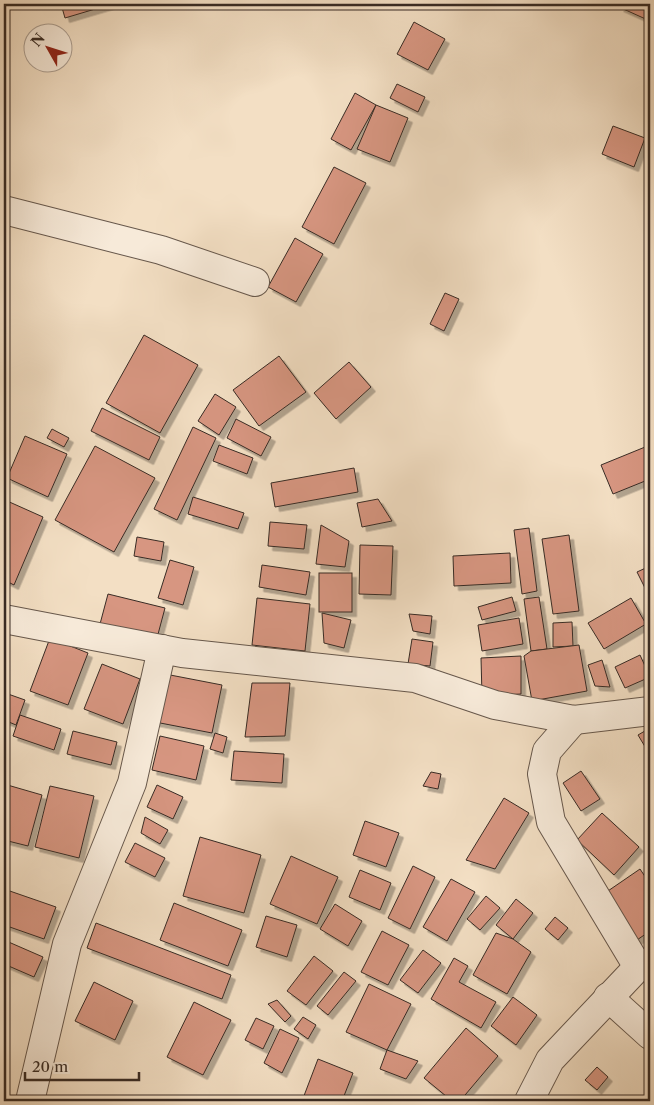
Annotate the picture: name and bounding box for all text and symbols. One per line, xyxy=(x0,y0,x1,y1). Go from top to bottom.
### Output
north arrow xyxy=(22,22,72,72)
text: N xyxy=(27,29,49,50)
scale bar xyxy=(25,1050,139,1082)
text: 20 m xyxy=(32,1057,68,1076)

